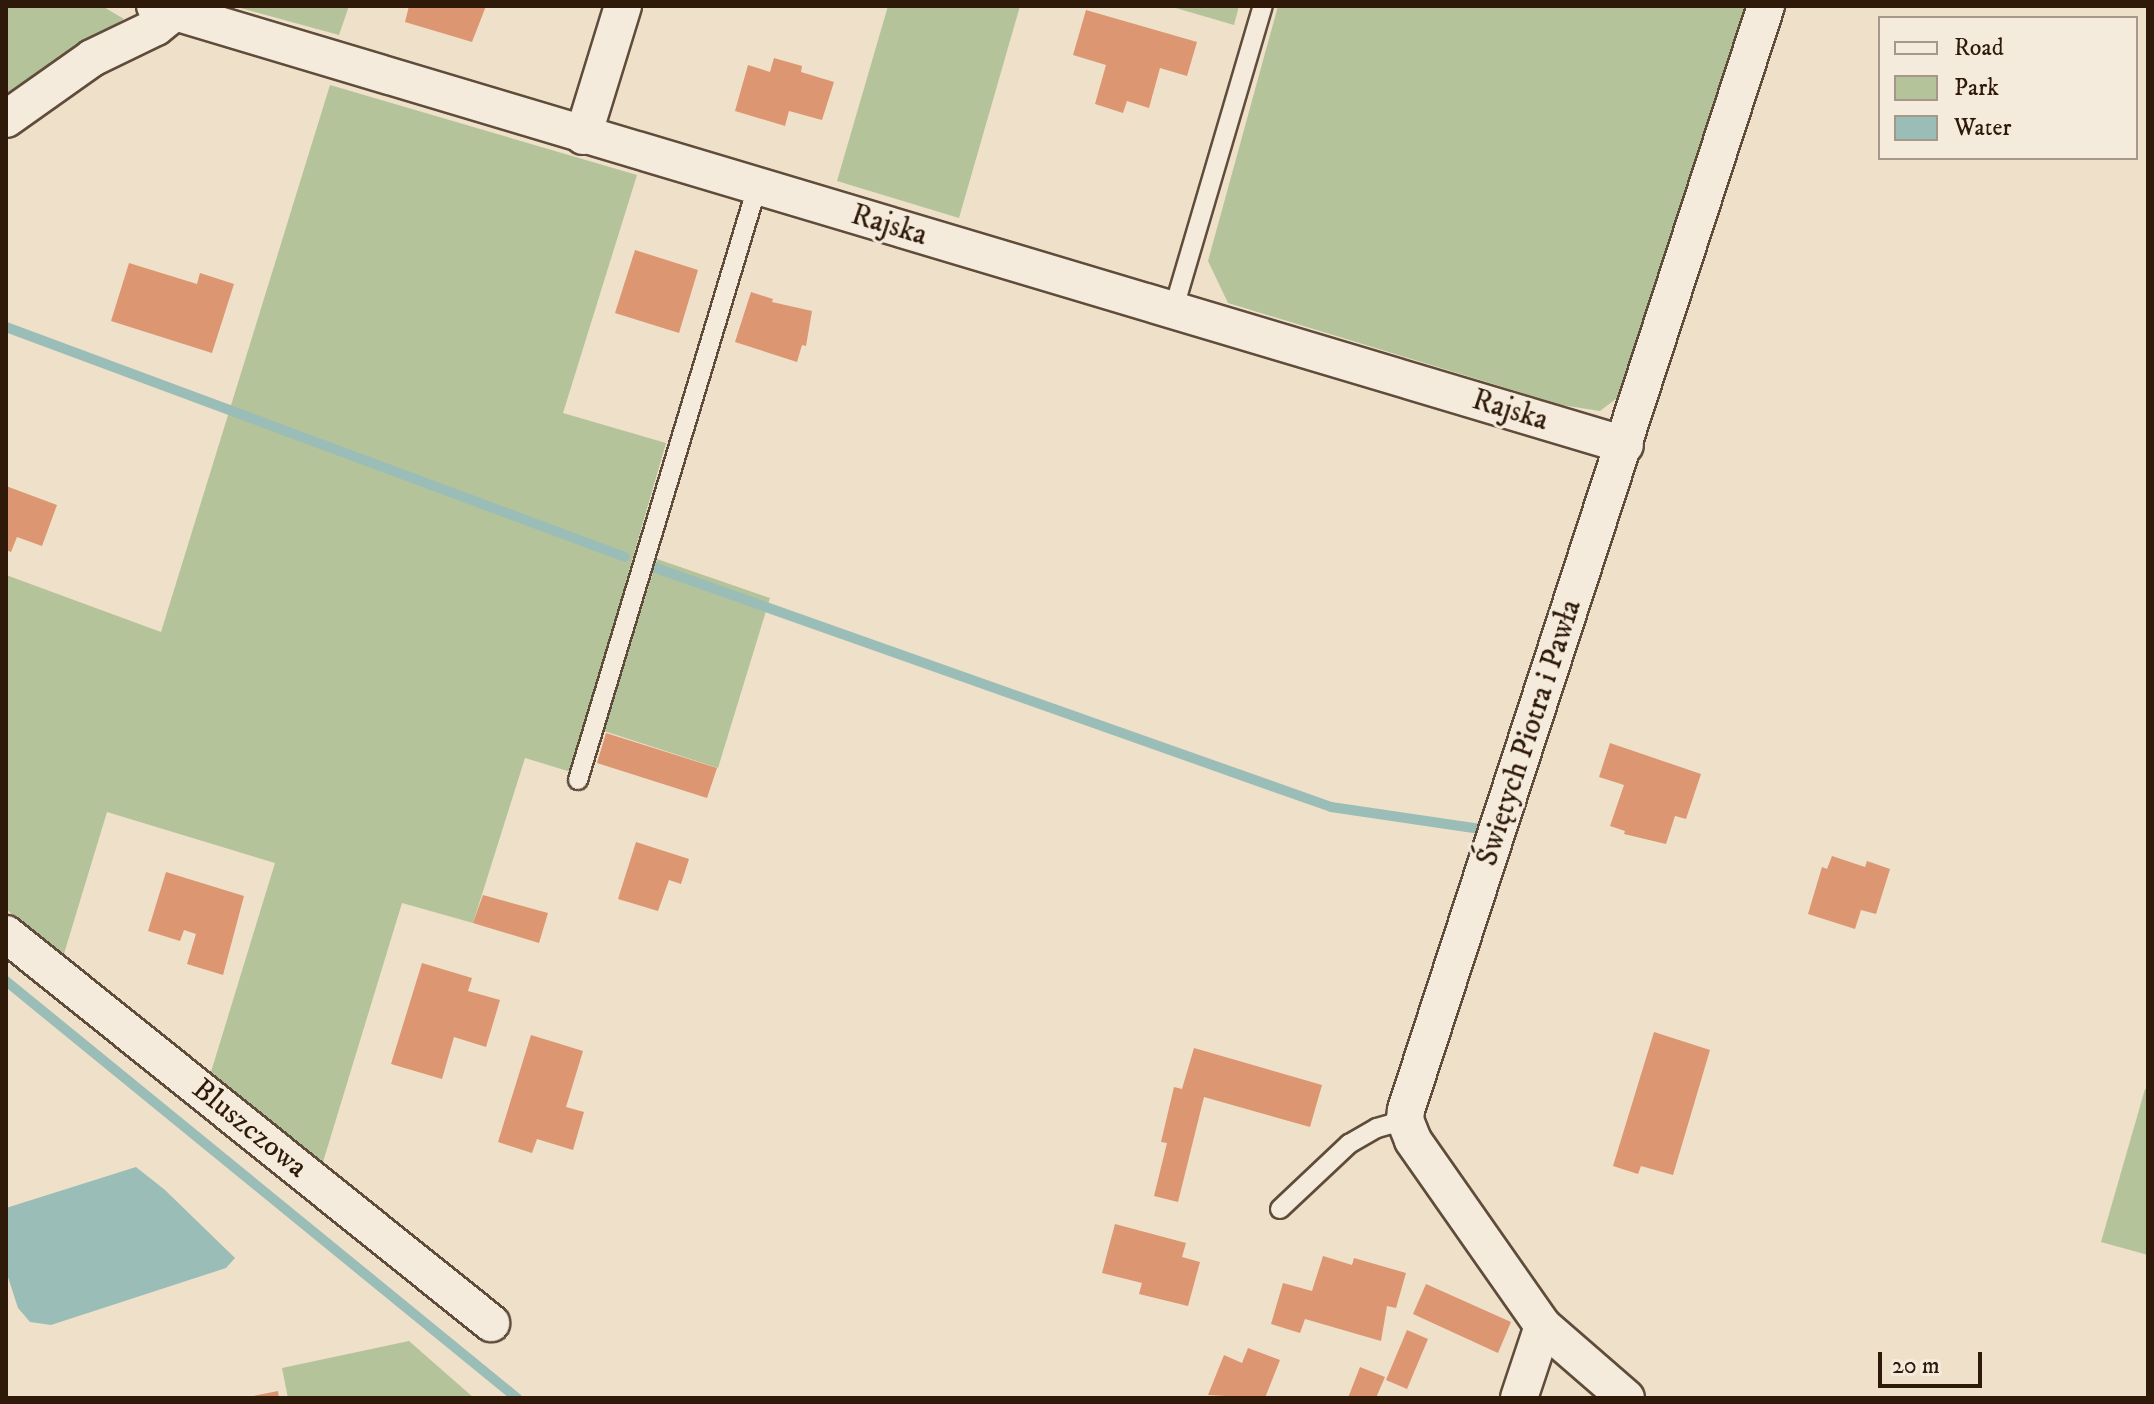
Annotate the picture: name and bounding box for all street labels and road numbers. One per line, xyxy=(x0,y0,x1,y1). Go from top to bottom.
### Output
street label: Rajska xyxy=(847,197,931,255)
street label: Rajska xyxy=(1468,382,1552,440)
street label: Świętych Piotra i Pawła xyxy=(1470,595,1590,871)
street label: Bluszczowa xyxy=(184,1072,314,1186)

